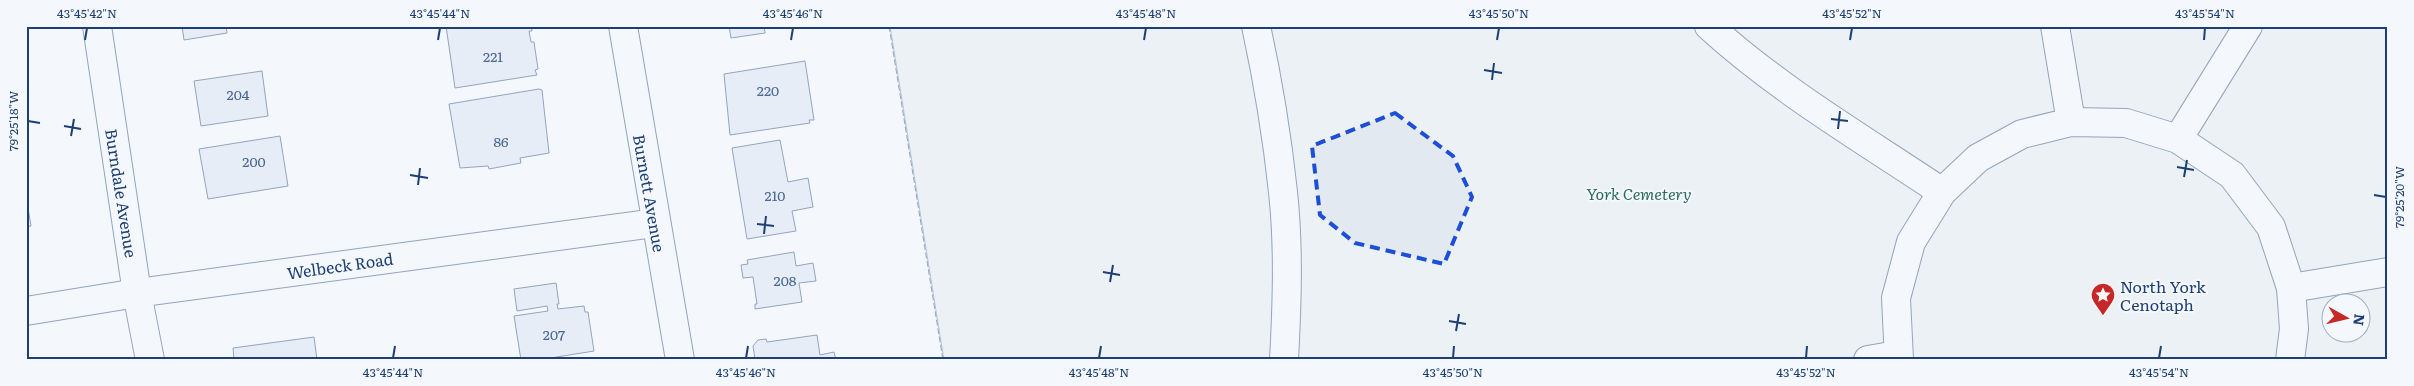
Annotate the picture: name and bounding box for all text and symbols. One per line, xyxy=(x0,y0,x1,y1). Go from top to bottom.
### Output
text: 43°45'42"N xyxy=(57,4,117,22)
text: 43°45'44"N xyxy=(410,4,470,22)
text: 43°45'46"N xyxy=(763,4,823,22)
text: 43°45'48"N xyxy=(1116,4,1176,22)
text: 43°45'50"N xyxy=(1469,4,1529,22)
text: 43°45'52"N xyxy=(1822,4,1882,22)
text: 43°45'54"N xyxy=(2175,4,2235,22)
house number: 221 xyxy=(483,46,503,66)
house number: 220 xyxy=(757,80,779,100)
house number: 204 xyxy=(227,84,250,104)
text: 79°25'18"W xyxy=(4,91,22,151)
street label: Burndale Avenue xyxy=(100,127,144,259)
house number: 86 xyxy=(493,131,509,151)
street label: Burnett Avenue xyxy=(628,132,672,254)
house number: 200 xyxy=(242,151,266,171)
text: 79°25'20"W xyxy=(2390,166,2408,228)
park label: York Cemetery xyxy=(1586,181,1692,205)
house number: 210 xyxy=(765,185,785,205)
street label: Welbeck Road xyxy=(285,246,395,284)
house number: 208 xyxy=(774,270,797,290)
place label: North York Cenotaph xyxy=(2120,274,2206,316)
place icon: North York Cenotaph xyxy=(2090,282,2116,316)
north arrow xyxy=(2322,294,2372,344)
text: N xyxy=(2349,313,2371,327)
house number: 207 xyxy=(543,324,565,344)
text: 43°45'44"N xyxy=(363,363,423,381)
text: 43°45'46"N xyxy=(716,363,776,381)
text: 43°45'48"N xyxy=(1069,363,1129,381)
text: 43°45'50"N xyxy=(1423,363,1483,381)
text: 43°45'52"N xyxy=(1776,363,1836,381)
text: 43°45'54"N xyxy=(2129,363,2189,381)

